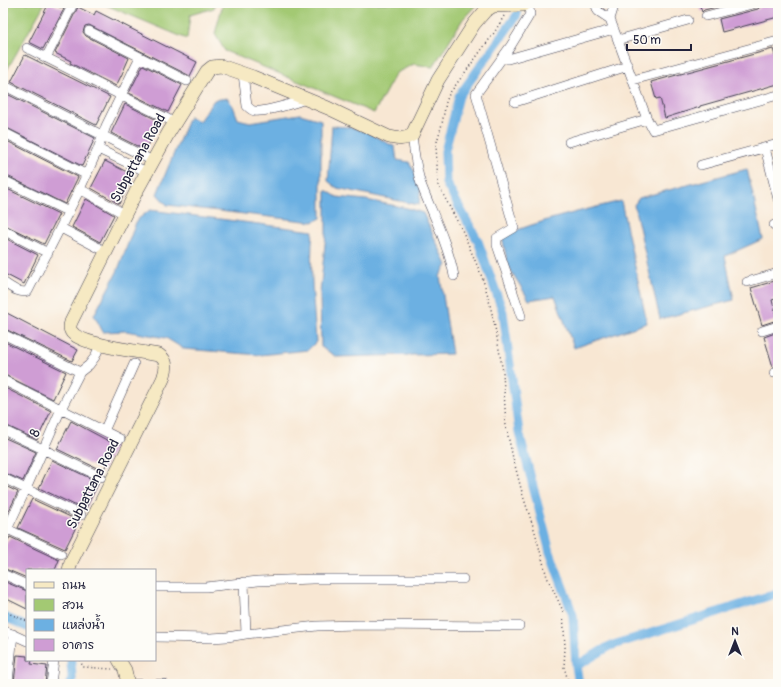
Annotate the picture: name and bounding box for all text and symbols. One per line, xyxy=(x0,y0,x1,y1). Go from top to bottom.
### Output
scale bar xyxy=(627,26,691,52)
text: 50 m xyxy=(633,33,661,48)
street label: Subpattana Road xyxy=(107,111,169,205)
street label: 8 xyxy=(26,426,44,440)
street label: Subpattana Road xyxy=(63,436,123,532)
legend xyxy=(26,569,156,661)
text: ถนน xyxy=(62,578,86,593)
text: สวน xyxy=(62,598,83,613)
text: แหล่งน้ำ xyxy=(62,614,105,633)
north arrow xyxy=(715,621,755,661)
text: N xyxy=(731,625,739,638)
text: อาคาร xyxy=(62,638,94,653)

